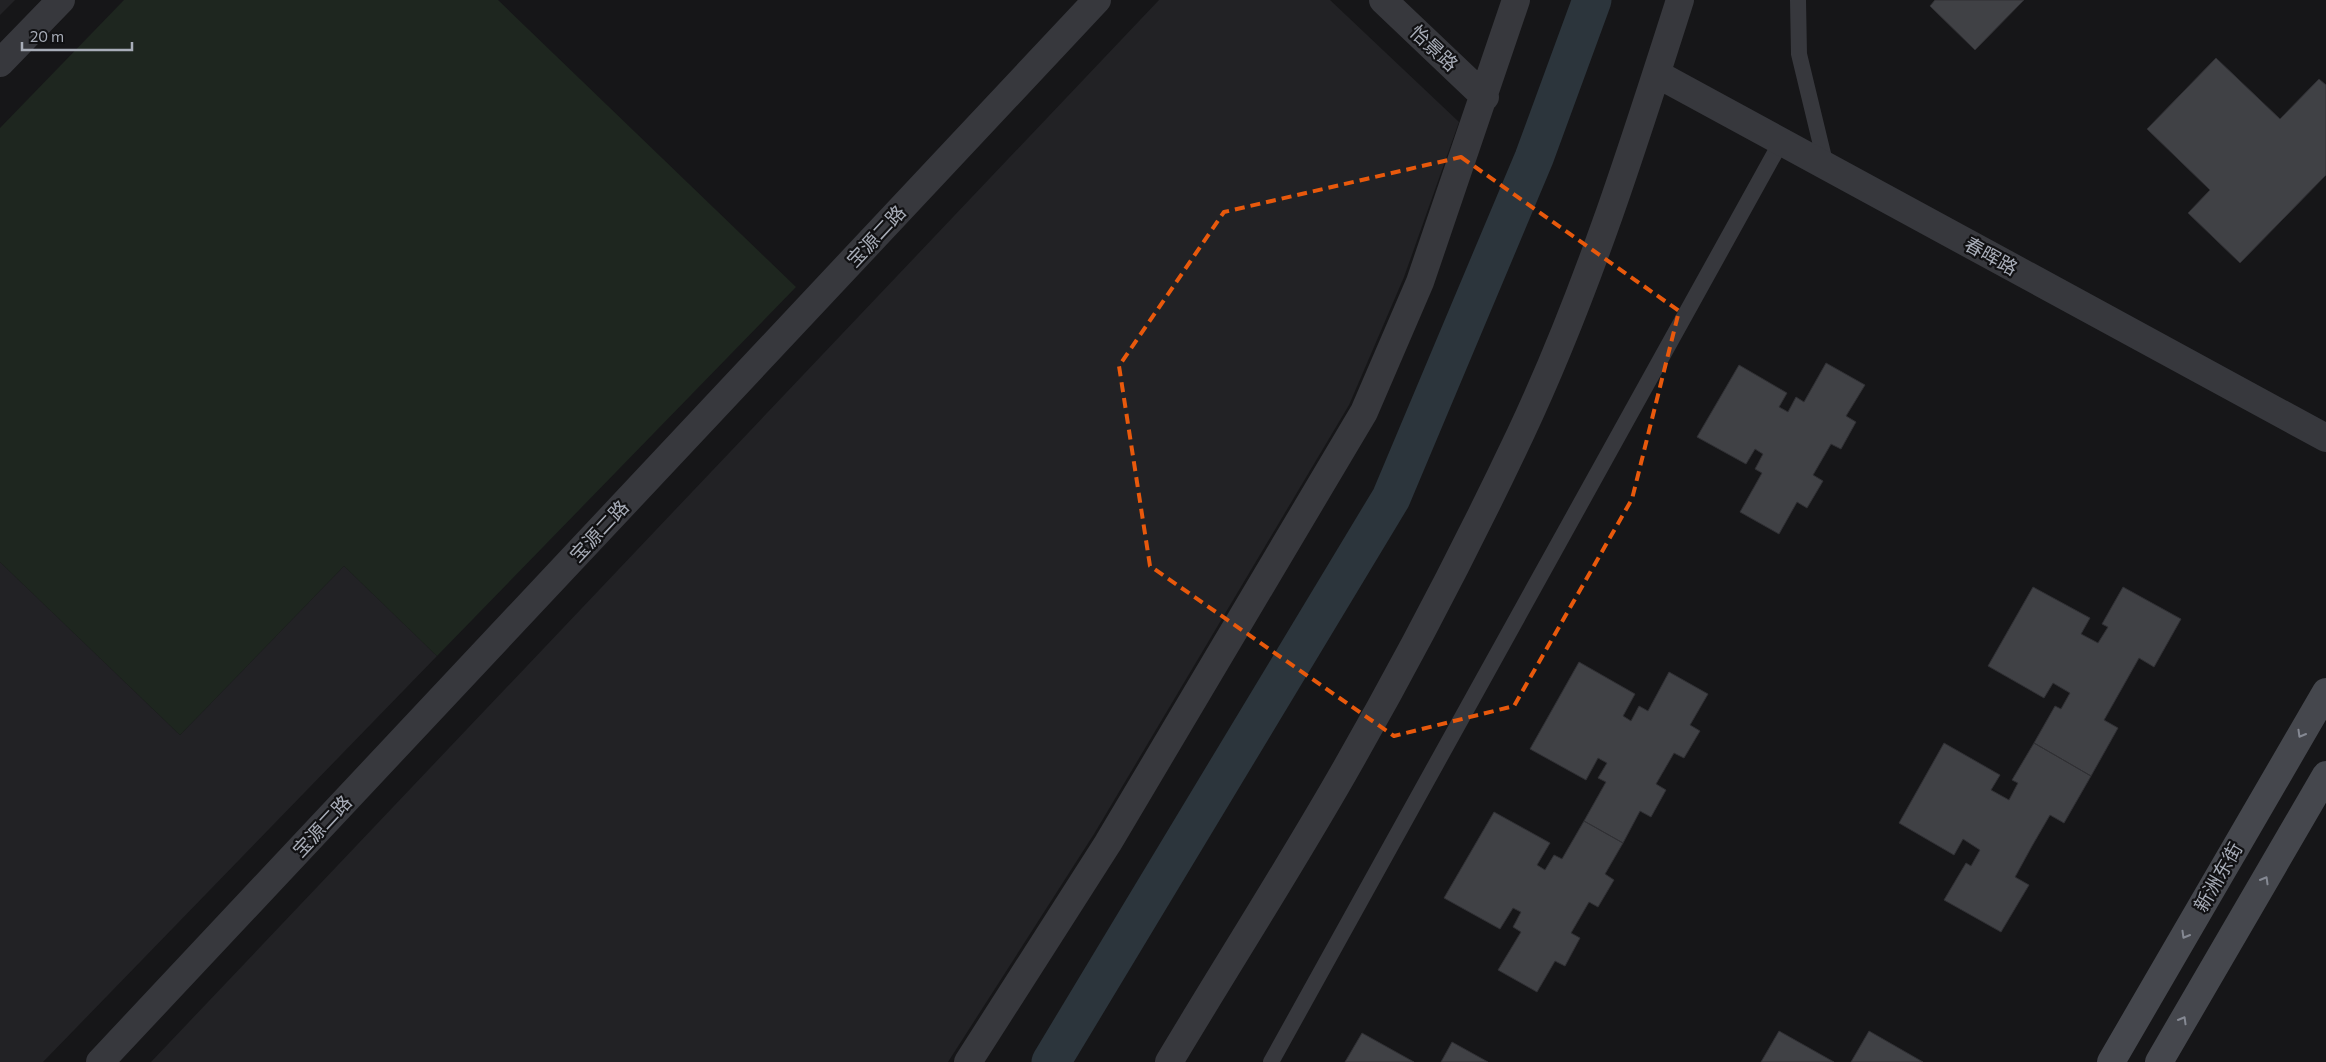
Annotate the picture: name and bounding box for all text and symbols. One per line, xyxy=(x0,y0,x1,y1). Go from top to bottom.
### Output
scale bar xyxy=(22,20,132,52)
street label: 怡景路 xyxy=(1406,20,1463,75)
text: 20 m xyxy=(30,27,64,45)
street label: 宝源二路 xyxy=(841,200,910,271)
street label: 春晖路 xyxy=(1961,232,2022,279)
street label: 宝源二路 xyxy=(564,495,633,566)
one-way arrow xyxy=(2298,729,2308,738)
street label: 宝源二路 xyxy=(287,790,356,861)
street label: 新洲东街 xyxy=(2189,838,2247,915)
one-way arrow xyxy=(2259,876,2269,885)
one-way arrow xyxy=(2181,930,2191,939)
one-way arrow xyxy=(2177,1016,2187,1025)

